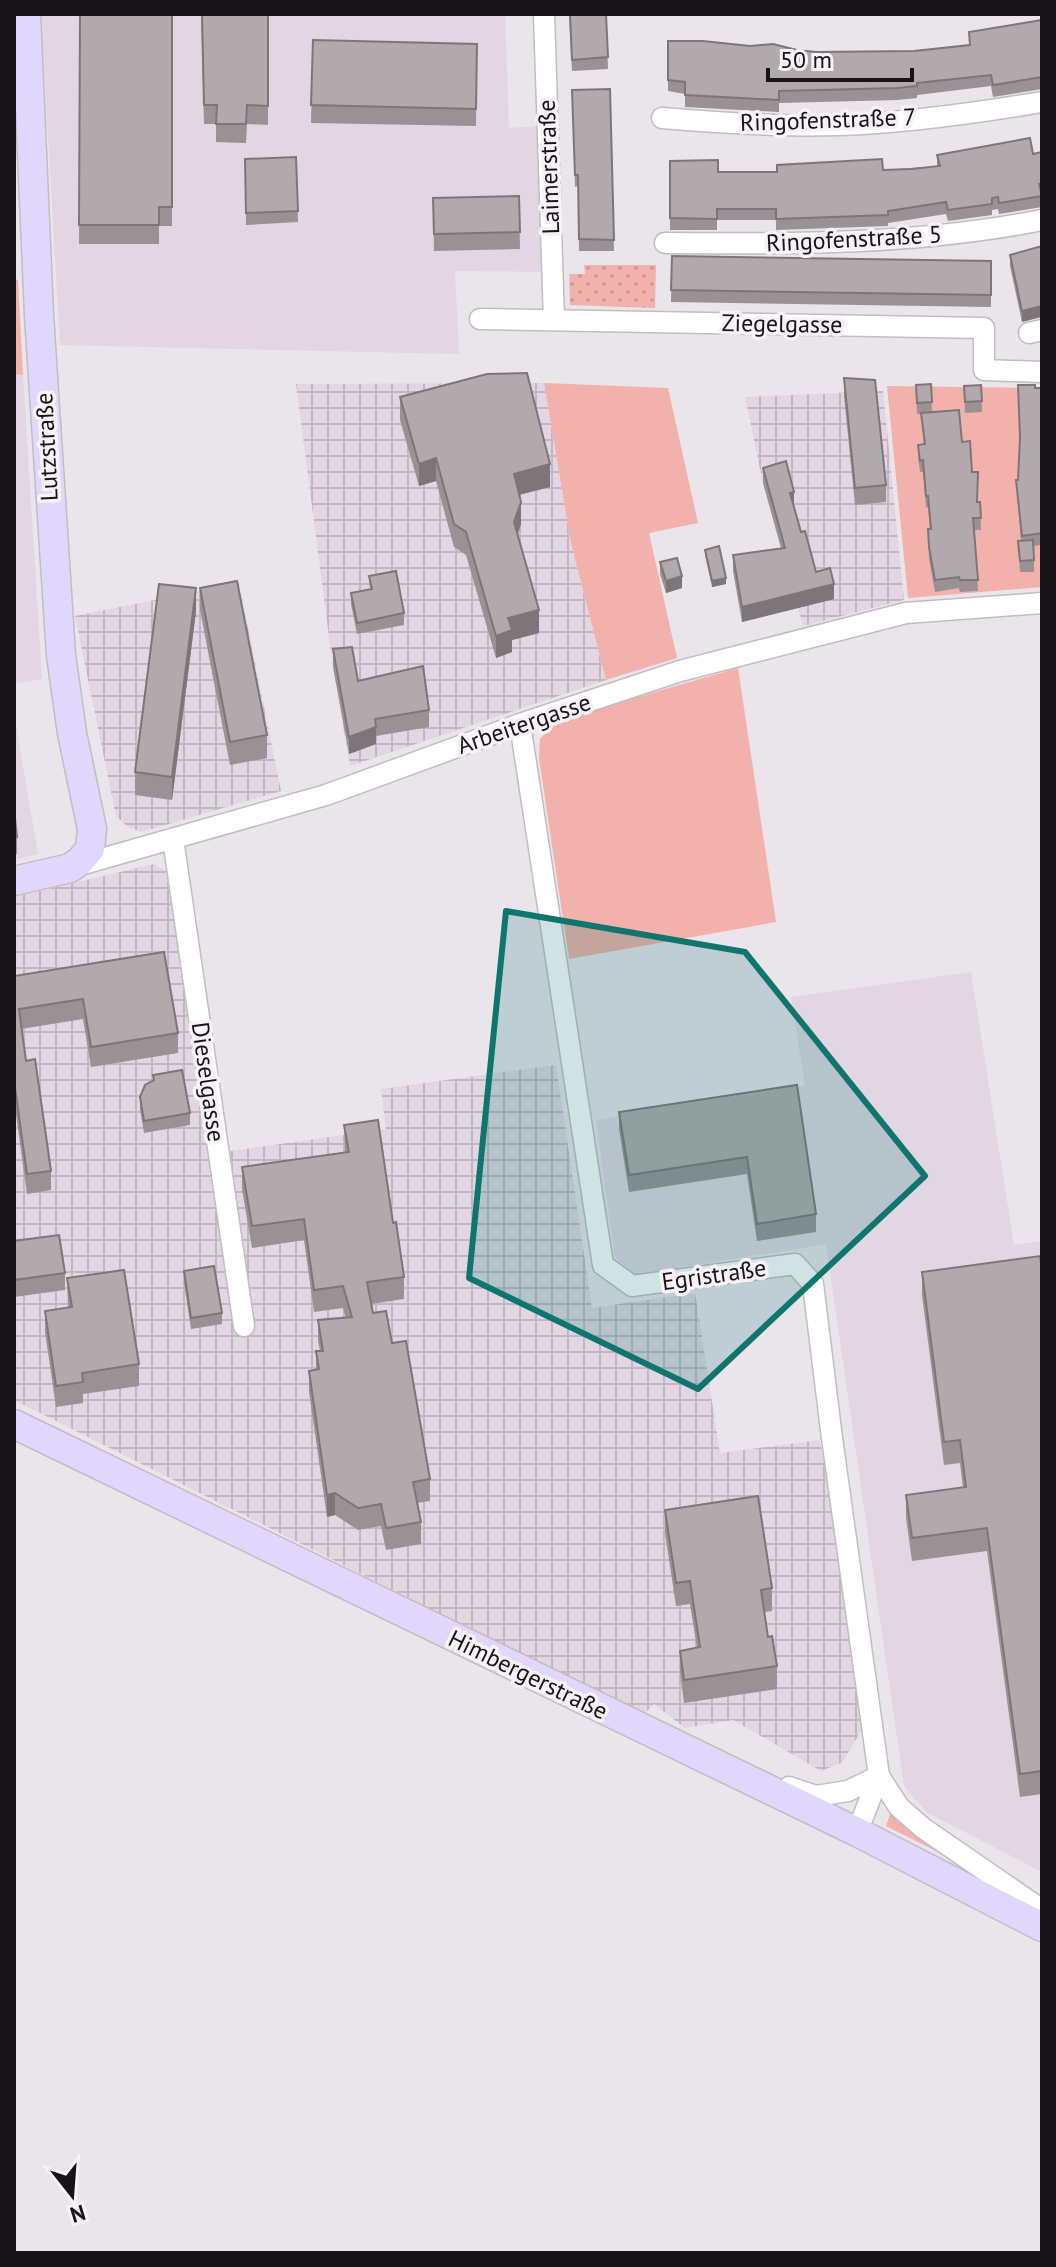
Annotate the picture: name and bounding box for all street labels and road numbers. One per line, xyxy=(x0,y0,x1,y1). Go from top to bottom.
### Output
street label: Laimerstraße xyxy=(531,99,566,235)
street label: Ringofenstraße 7 xyxy=(739,101,917,138)
street label: Ringofenstraße 5 xyxy=(765,218,943,259)
street label: Ziegelgasse xyxy=(721,307,843,340)
street label: Lutzstraße xyxy=(28,392,65,502)
street label: Arbeitergasse xyxy=(453,686,595,761)
street label: Dieselgasse xyxy=(185,1020,232,1144)
street label: Egristraße xyxy=(660,1252,768,1297)
street label: Himbergerstraße xyxy=(444,1623,613,1726)

